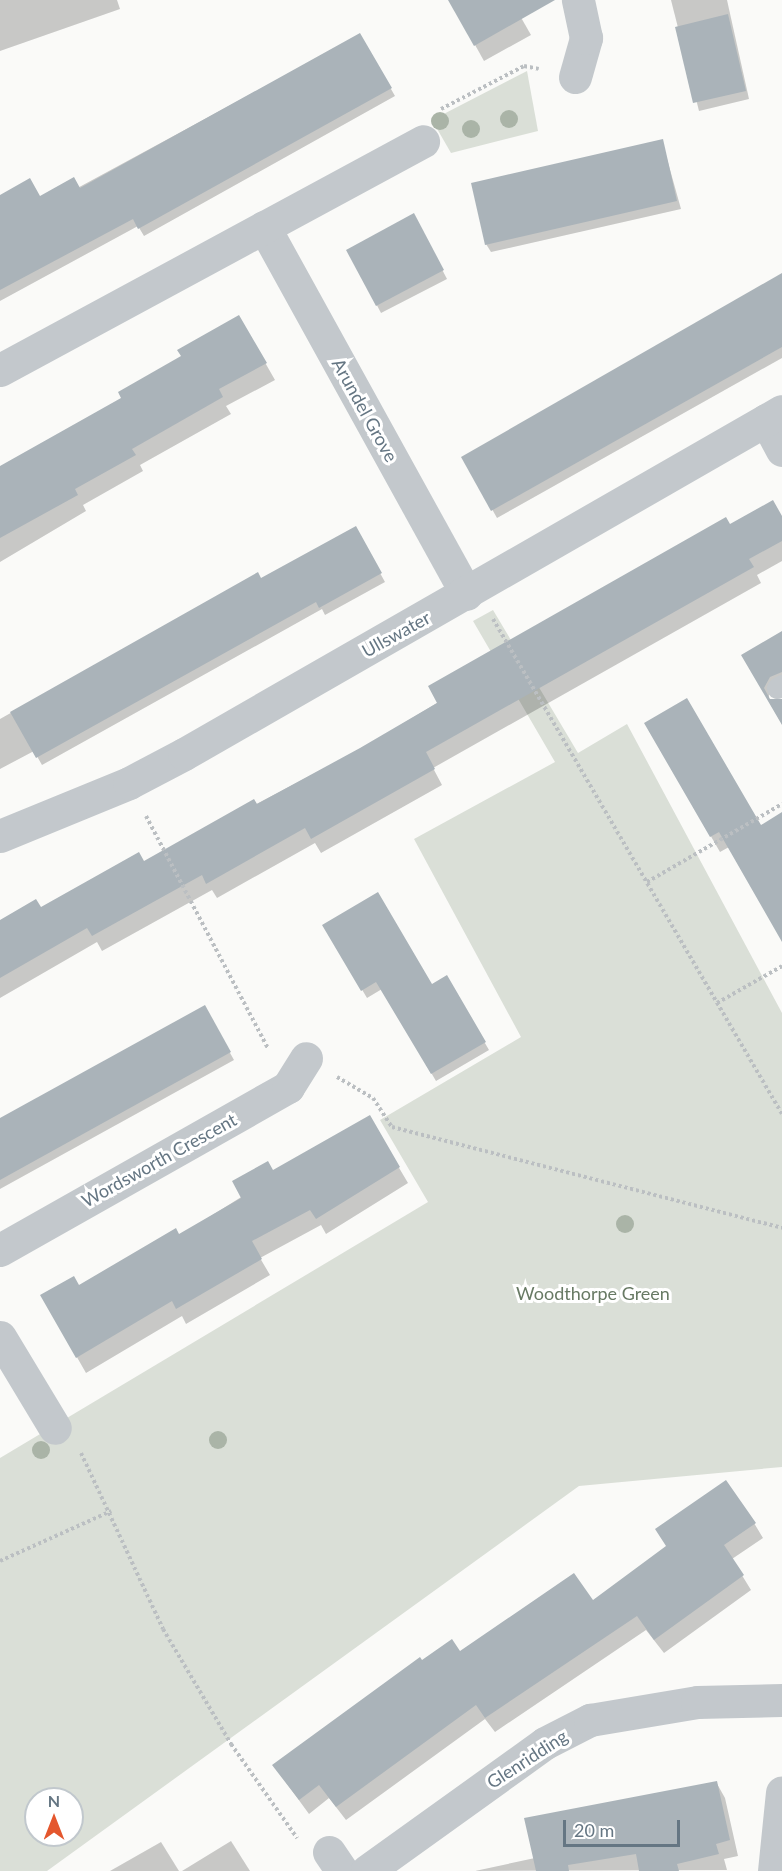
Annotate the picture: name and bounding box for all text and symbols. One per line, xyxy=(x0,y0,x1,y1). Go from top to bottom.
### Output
street label: Arundel Grove xyxy=(328,355,402,465)
street label: Ullswater xyxy=(358,606,434,662)
street label: Wordsworth Crescent xyxy=(78,1108,240,1212)
park label: Woodthorpe Green xyxy=(516,1282,670,1304)
street label: Glenridding xyxy=(483,1725,571,1793)
north arrow xyxy=(24,1787,84,1847)
text: N xyxy=(48,1791,60,1810)
scale bar xyxy=(566,1808,683,1846)
text: 20 m xyxy=(574,1819,614,1841)

